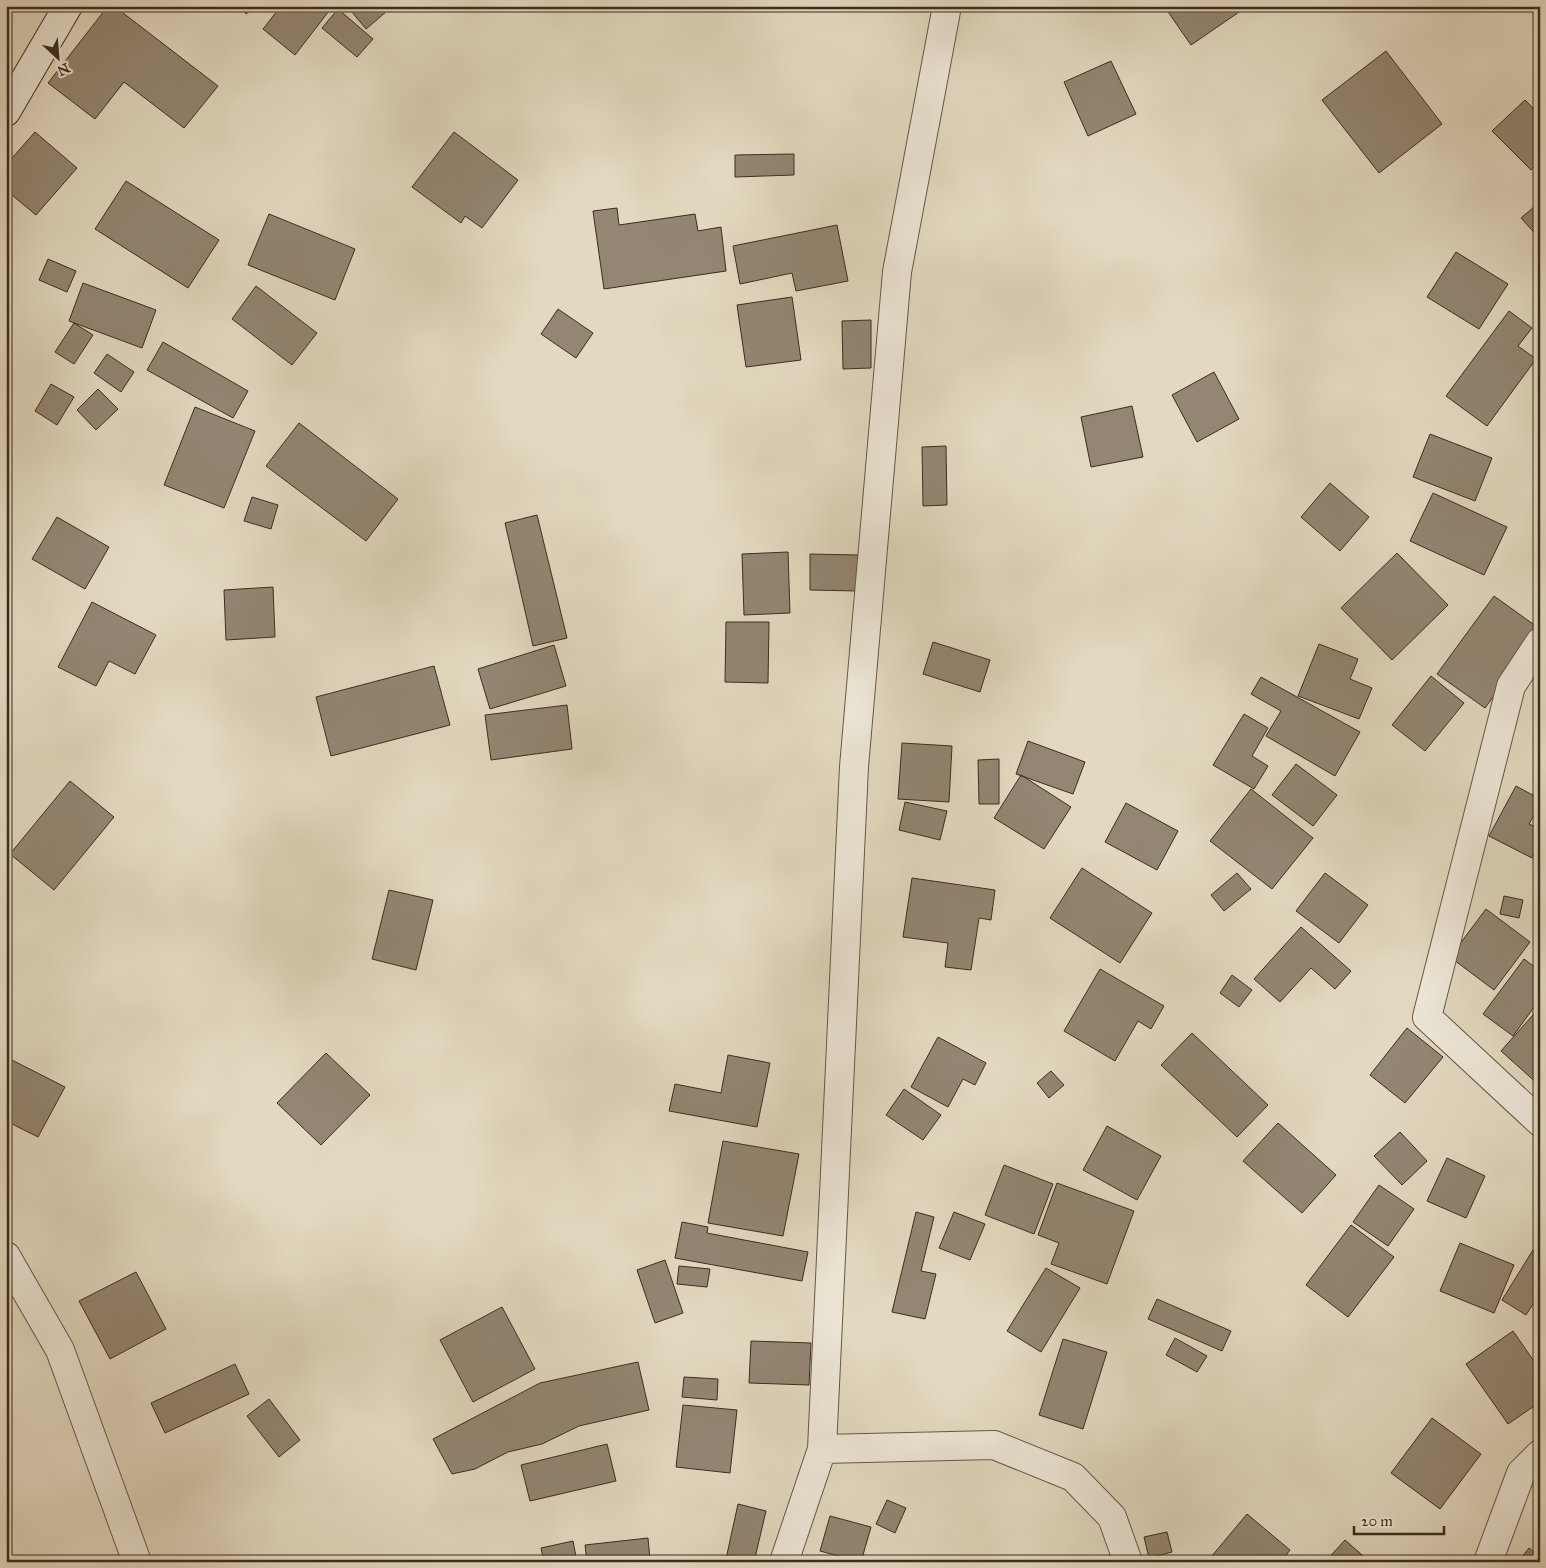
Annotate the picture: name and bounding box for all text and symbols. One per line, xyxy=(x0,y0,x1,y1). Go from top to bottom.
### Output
north arrow xyxy=(32,32,82,82)
text: N xyxy=(54,59,73,80)
scale bar xyxy=(1354,1503,1444,1535)
text: 20 m xyxy=(1361,1512,1393,1530)

